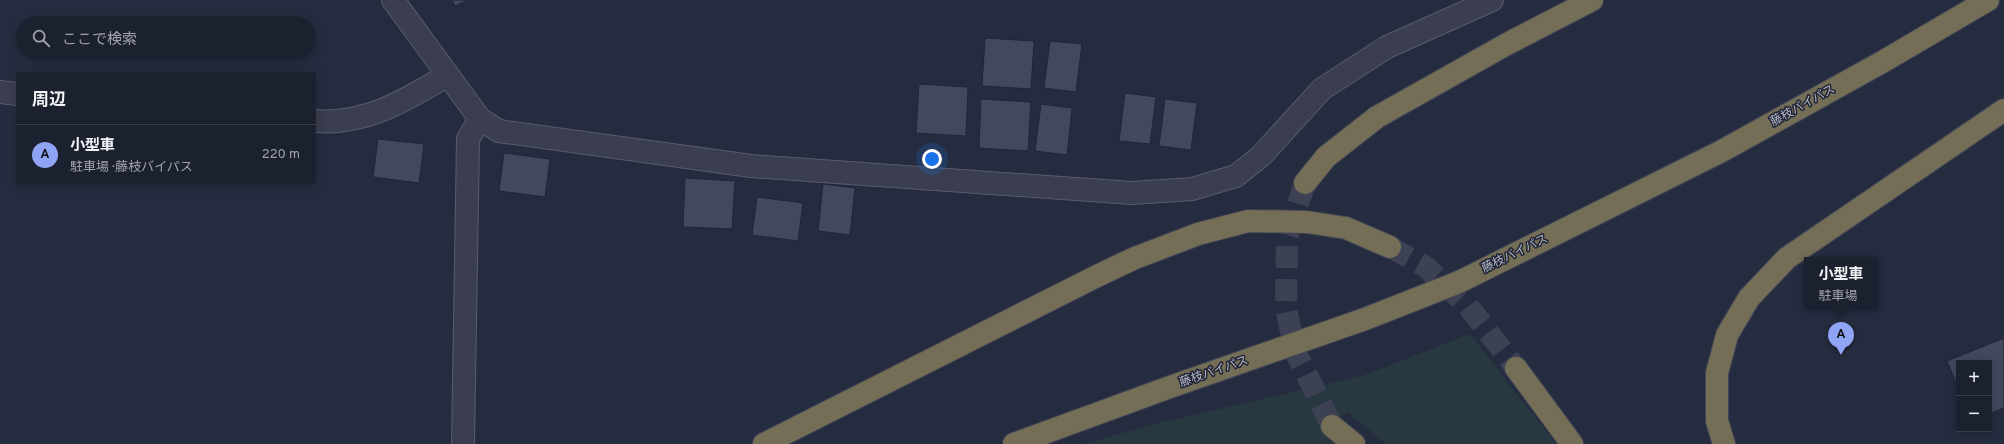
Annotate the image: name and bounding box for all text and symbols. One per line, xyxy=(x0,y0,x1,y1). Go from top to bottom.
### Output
search box xyxy=(16,16,316,60)
icon: search xyxy=(30,27,52,49)
text: ここで検索 xyxy=(62,31,137,50)
street label: 藤枝バイパス xyxy=(1768,82,1838,130)
text: 周辺 xyxy=(32,90,66,112)
text: 小型車 xyxy=(70,137,115,156)
text: A xyxy=(40,147,50,163)
text: 220 m xyxy=(262,147,300,163)
your location xyxy=(922,149,942,169)
text: 駐車場 · 藤枝バイパス xyxy=(70,160,193,176)
street label: 藤枝バイパス xyxy=(1479,231,1551,277)
popup xyxy=(1804,257,1878,309)
text: 小型車 xyxy=(1818,266,1864,285)
text: 駐車場 xyxy=(1818,289,1858,305)
pin: A xyxy=(1828,322,1854,355)
street label: 藤枝バイパス xyxy=(1177,353,1251,391)
map controls xyxy=(1956,360,1992,432)
button: + xyxy=(1956,360,1992,396)
button: − xyxy=(1956,396,1992,432)

